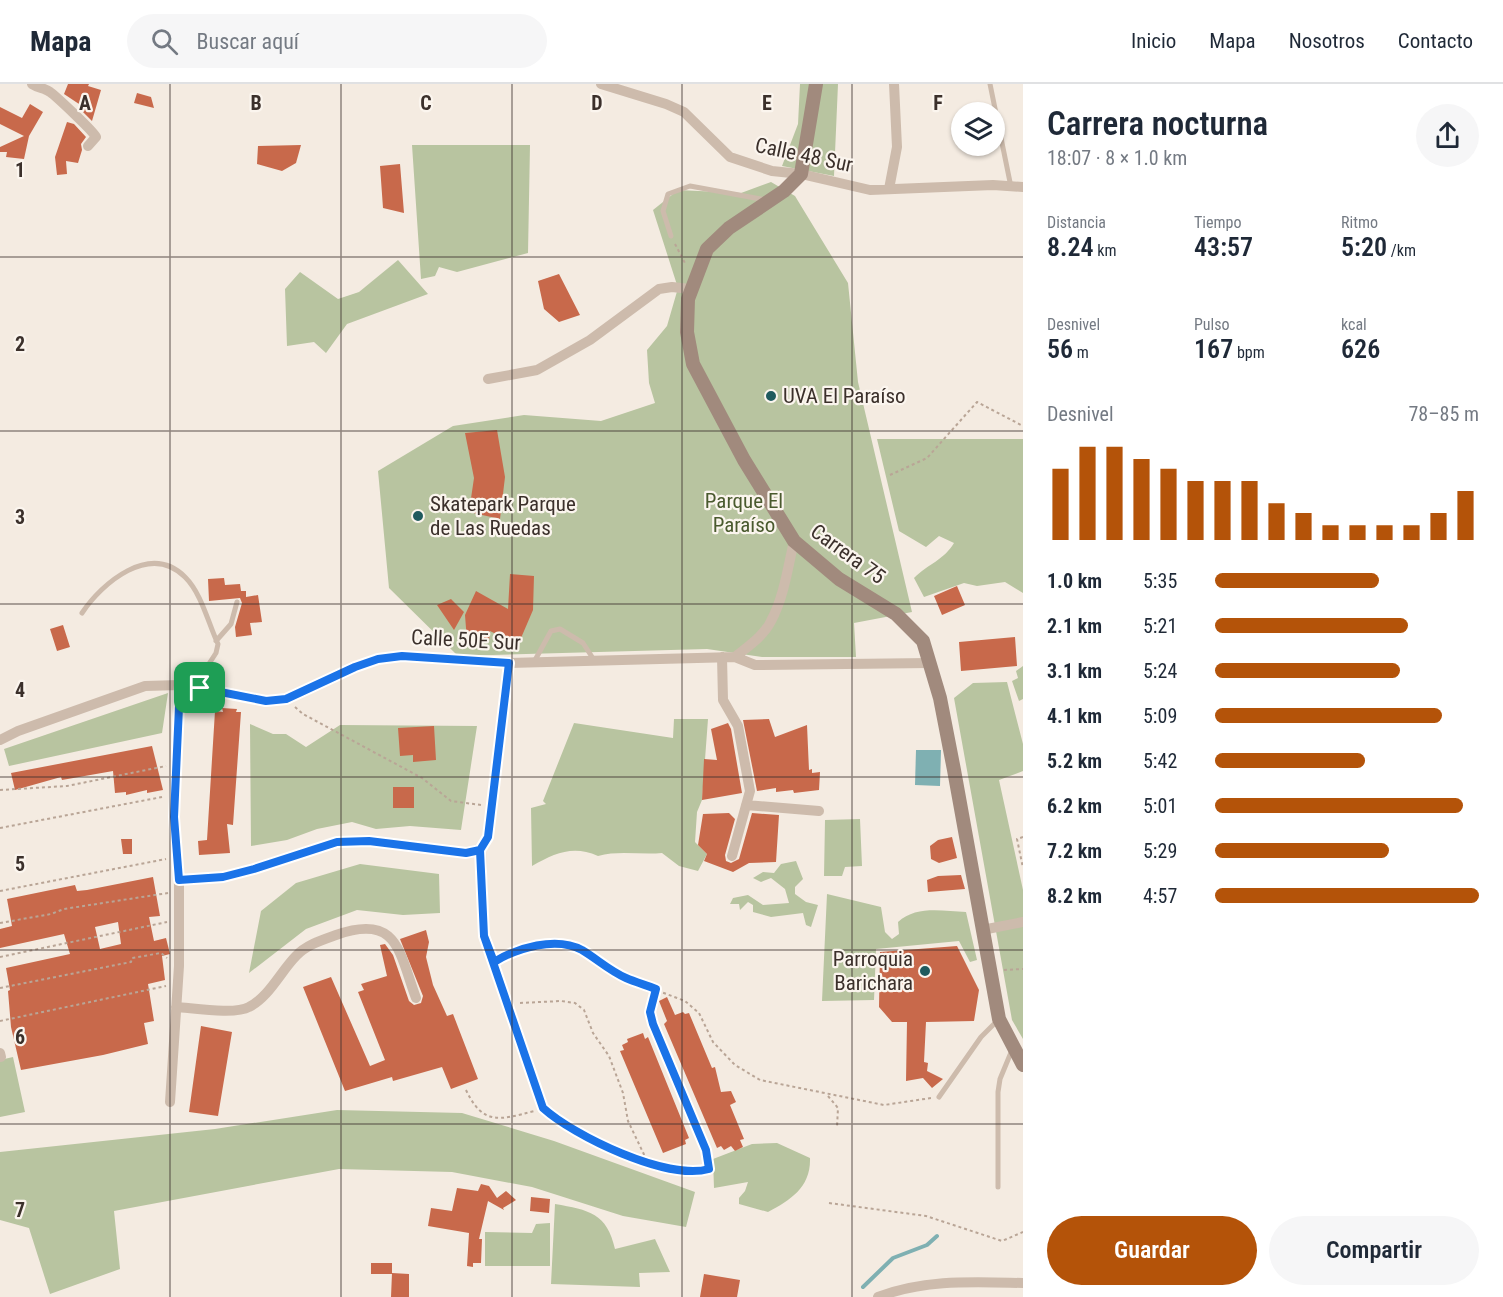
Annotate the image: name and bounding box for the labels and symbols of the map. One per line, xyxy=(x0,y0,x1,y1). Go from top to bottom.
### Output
text: A xyxy=(79,91,91,115)
text: B xyxy=(250,91,262,115)
text: C xyxy=(420,91,432,115)
text: D xyxy=(591,91,603,115)
text: E xyxy=(762,91,772,115)
text: F xyxy=(933,91,943,115)
street label: Calle 48 Sur xyxy=(753,133,855,177)
text: 1 xyxy=(15,158,25,182)
text: 2 xyxy=(15,332,25,356)
place label: UVA El Paraíso xyxy=(783,384,906,408)
marker: UVA El Paraíso xyxy=(764,389,778,403)
park label: Parque El Paraíso xyxy=(705,489,783,537)
place label: Skatepark Parque de Las Ruedas xyxy=(430,492,576,540)
text: 3 xyxy=(15,505,25,529)
marker: Skatepark Parque de Las Ruedas xyxy=(411,509,425,523)
street label: Carrera 75 xyxy=(806,519,890,589)
street label: Calle 50E Sur xyxy=(411,625,521,655)
pin xyxy=(174,662,225,713)
text: 4 xyxy=(15,678,25,702)
text: 5 xyxy=(15,852,25,876)
place label: Parroquia Barichara xyxy=(833,947,913,995)
marker: Parroquia Barichara xyxy=(918,964,932,978)
text: 6 xyxy=(15,1025,25,1049)
text: 7 xyxy=(15,1198,25,1222)

